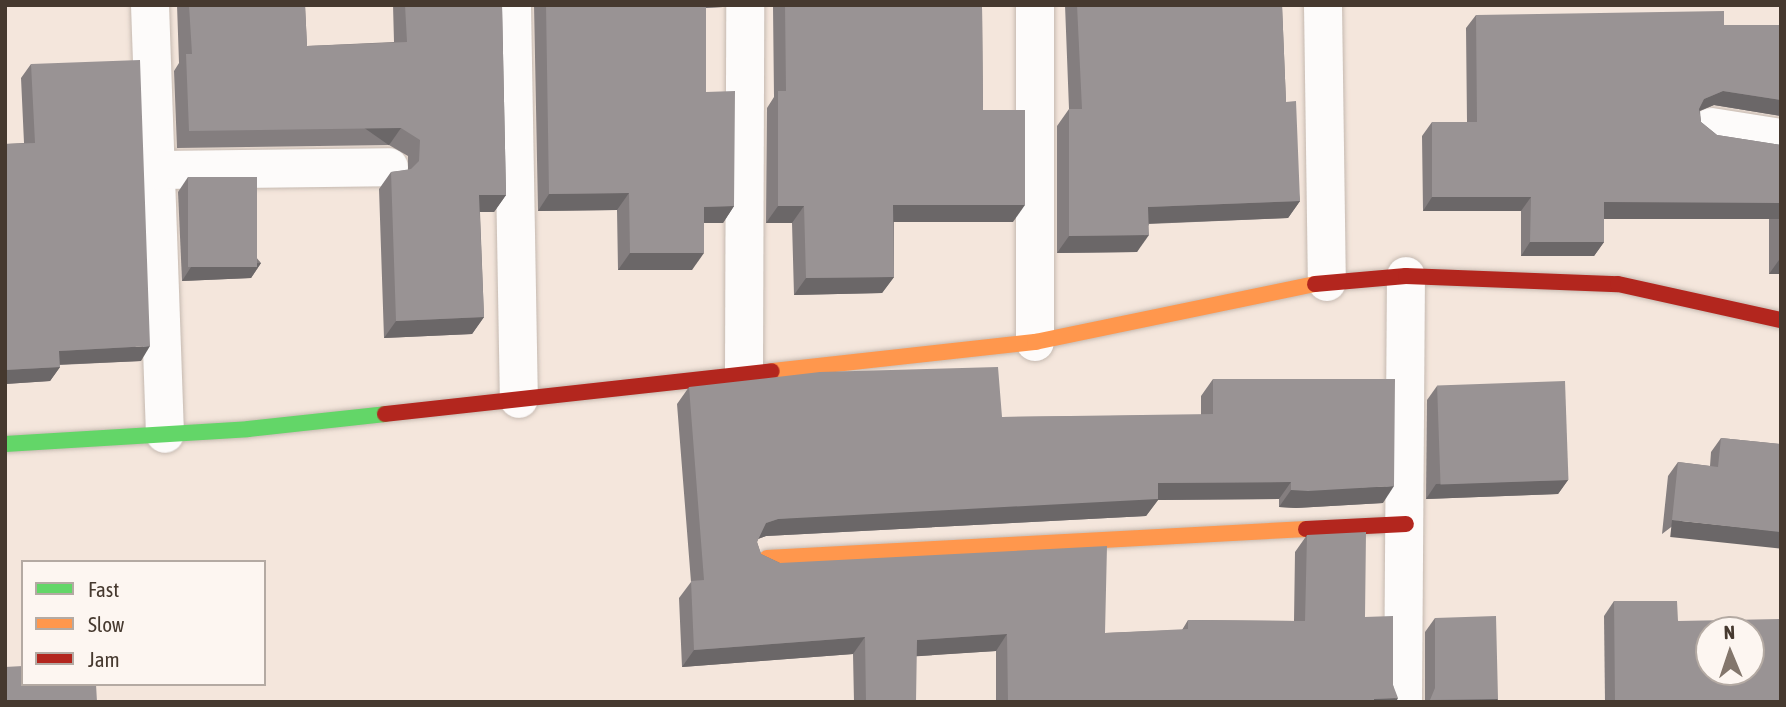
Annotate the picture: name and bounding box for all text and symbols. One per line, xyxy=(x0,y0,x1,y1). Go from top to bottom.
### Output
legend xyxy=(21,560,266,686)
text: Fast xyxy=(88,577,119,601)
text: Slow xyxy=(88,612,124,636)
north arrow xyxy=(1695,616,1765,686)
text: N xyxy=(1723,621,1735,643)
text: Jam xyxy=(88,647,120,671)

